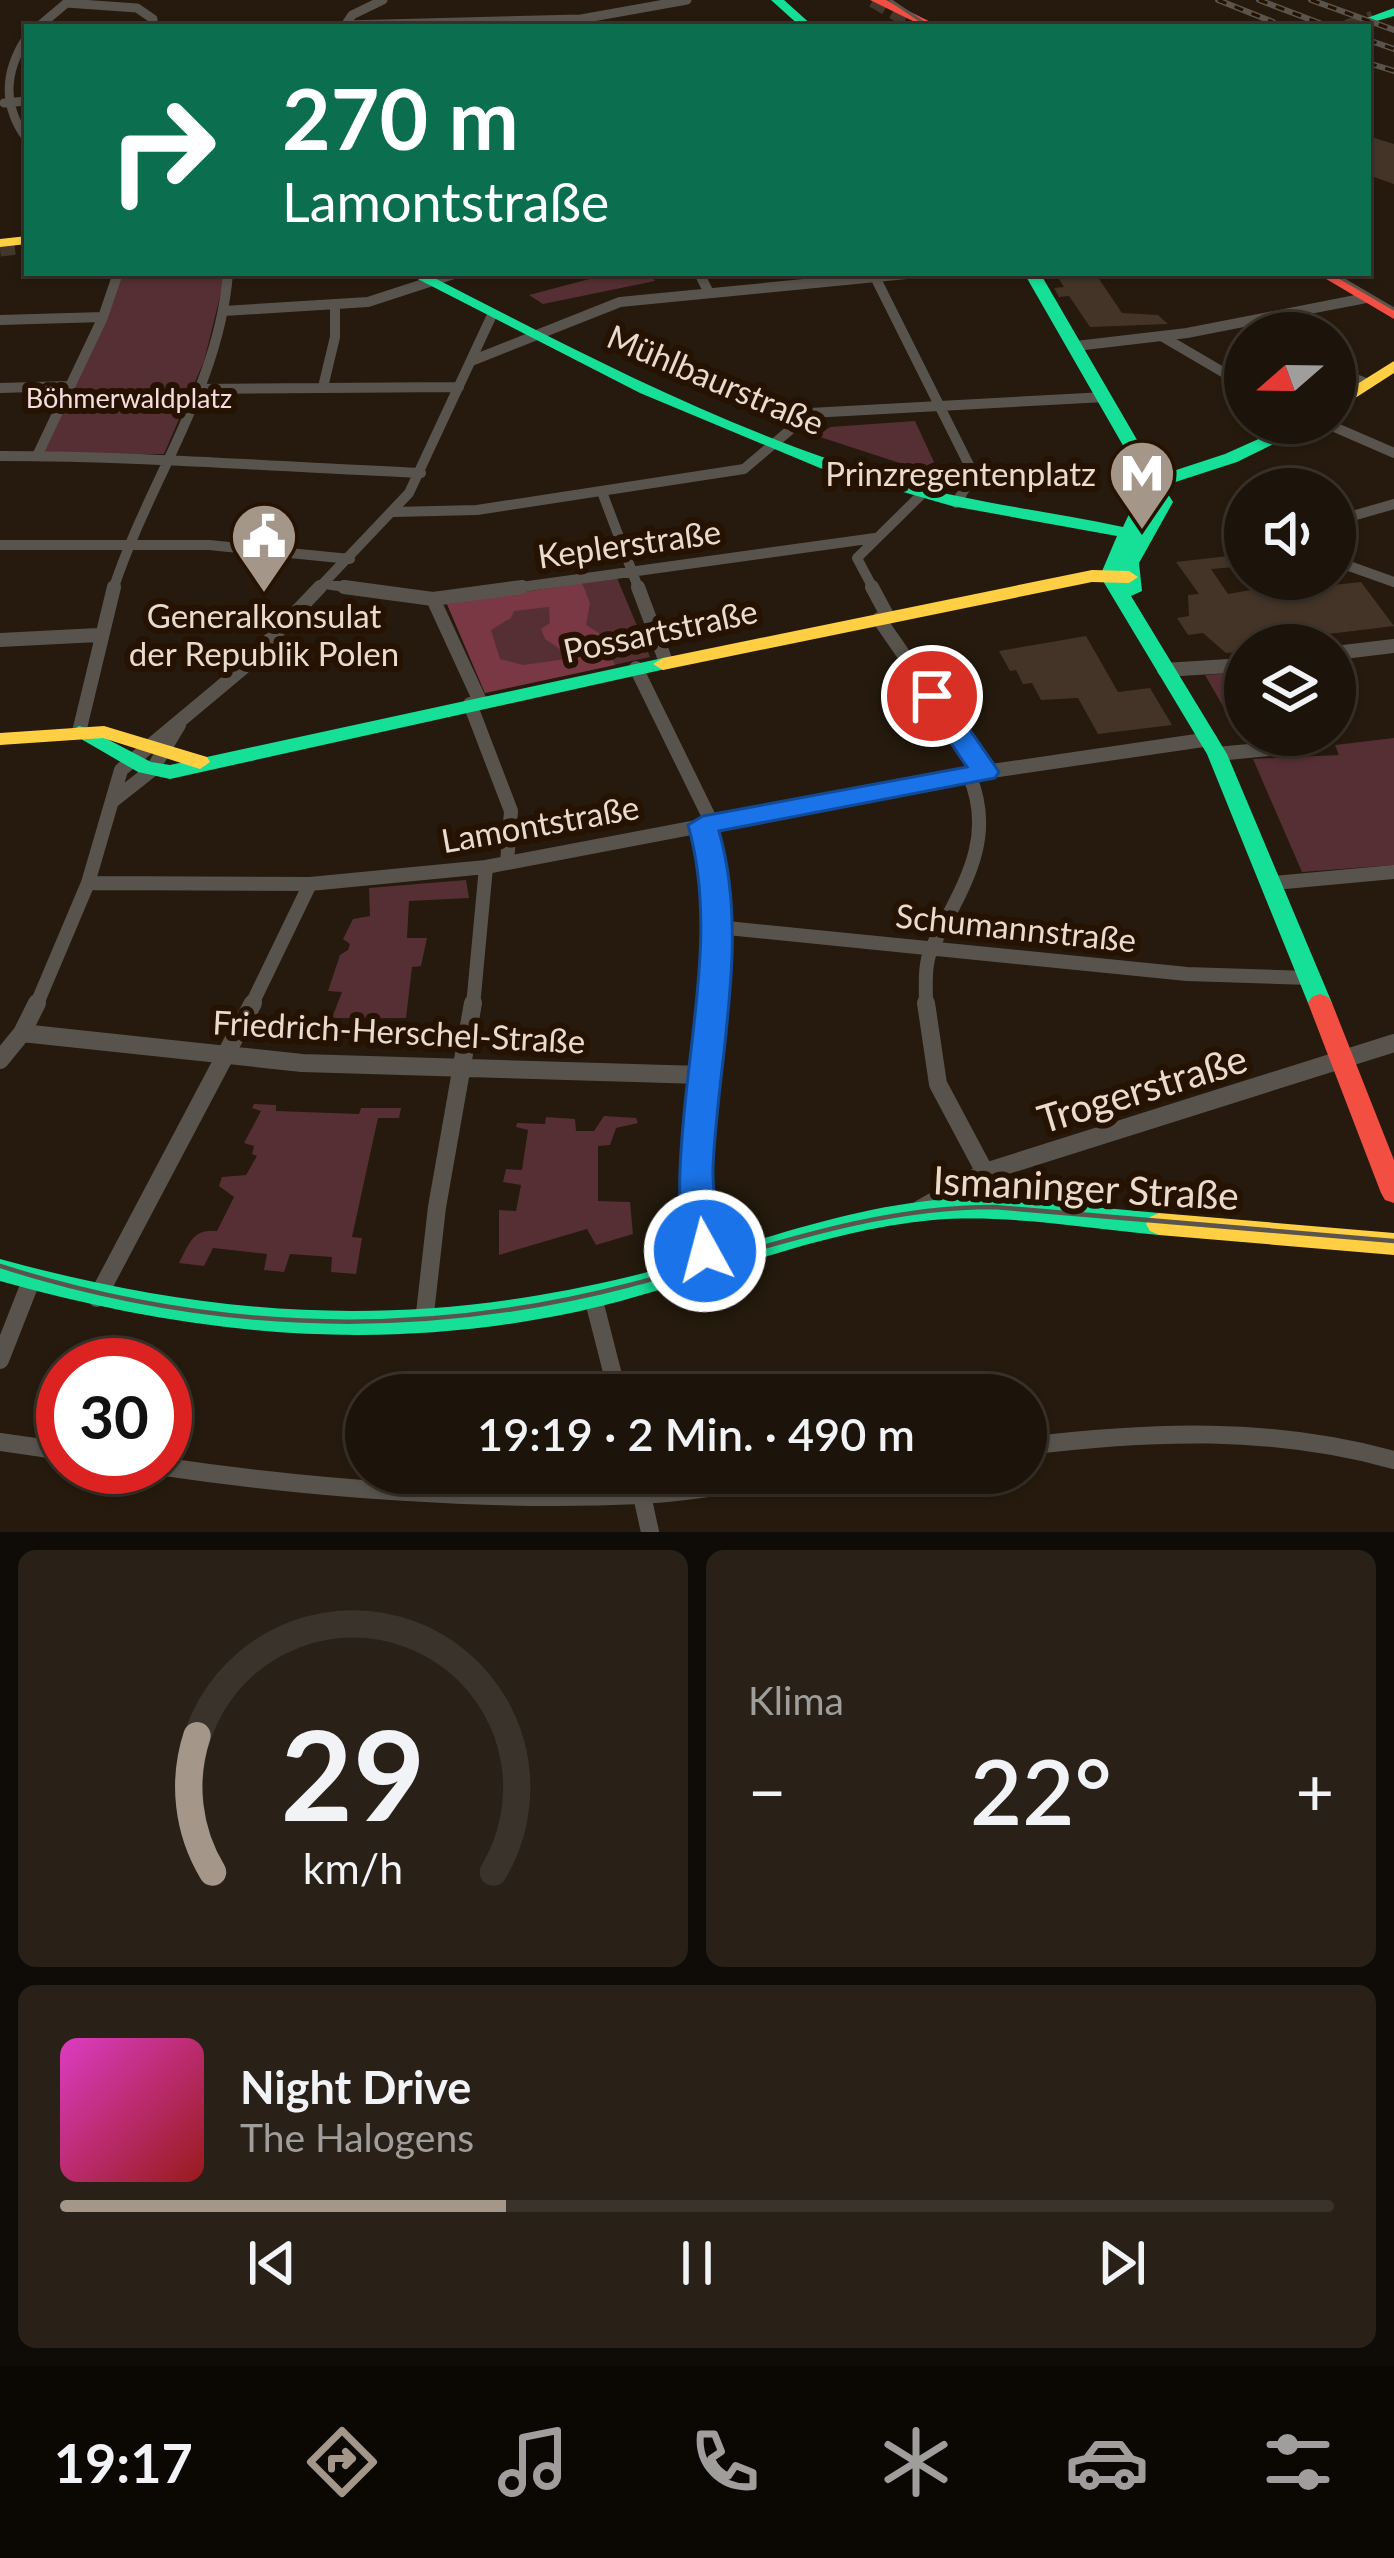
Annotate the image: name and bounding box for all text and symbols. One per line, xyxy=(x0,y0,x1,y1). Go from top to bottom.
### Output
text: 270 m xyxy=(282,67,519,168)
icon: right xyxy=(84,72,240,228)
text: Lamontstraße xyxy=(282,169,609,234)
north arrow xyxy=(1224,312,1356,444)
map controls xyxy=(1224,312,1356,756)
street label: Mühlbaurstraße xyxy=(602,315,830,443)
park label: Böhmerwaldplatz xyxy=(26,381,232,414)
metro station icon: Prinzregentenplatz xyxy=(1107,438,1177,532)
place label: Prinzregentenplatz xyxy=(825,453,1096,493)
button: sound xyxy=(1224,468,1356,600)
public building icon: Generalkonsulat der Republik Polen xyxy=(229,501,299,595)
street label: Keplerstraße xyxy=(535,510,723,576)
street label: Possartstraße xyxy=(559,590,761,670)
place label: Generalkonsulat der Republik Polen xyxy=(129,595,399,673)
button: layers xyxy=(1224,624,1356,756)
pin xyxy=(881,645,983,747)
icon: arrive xyxy=(899,663,965,729)
street label: Lamontstraße xyxy=(438,786,642,860)
street label: Schumannstraße xyxy=(894,894,1138,960)
street label: Friedrich-Herschel-Straße xyxy=(212,1001,586,1061)
street label: Trogerstraße xyxy=(1032,1034,1252,1142)
street label: Ismaninger Straße xyxy=(932,1156,1240,1218)
position arrow xyxy=(642,1188,768,1314)
speed limit sign: 30 xyxy=(36,1338,192,1494)
text: 19:19 · 2 Min. · 490 m xyxy=(477,1407,915,1461)
text: Klima xyxy=(748,1677,844,1723)
text: 29 xyxy=(281,1698,425,1848)
text: 22° xyxy=(970,1736,1112,1844)
text: − xyxy=(748,1751,786,1830)
text: + xyxy=(1296,1751,1334,1830)
text: km/h xyxy=(303,1841,403,1892)
text: Night Drive xyxy=(240,2060,471,2114)
text: The Halogens xyxy=(240,2114,474,2160)
icon: previous xyxy=(239,2230,305,2296)
icon: pause xyxy=(664,2230,730,2296)
icon: next xyxy=(1089,2230,1155,2296)
icon: directions xyxy=(300,2420,384,2504)
icon: music xyxy=(491,2420,575,2504)
icon: phone xyxy=(683,2420,767,2504)
icon: climate xyxy=(874,2420,958,2504)
icon: car xyxy=(1065,2420,1149,2504)
icon: filters xyxy=(1256,2420,1340,2504)
text: 19:17 xyxy=(54,2430,193,2495)

